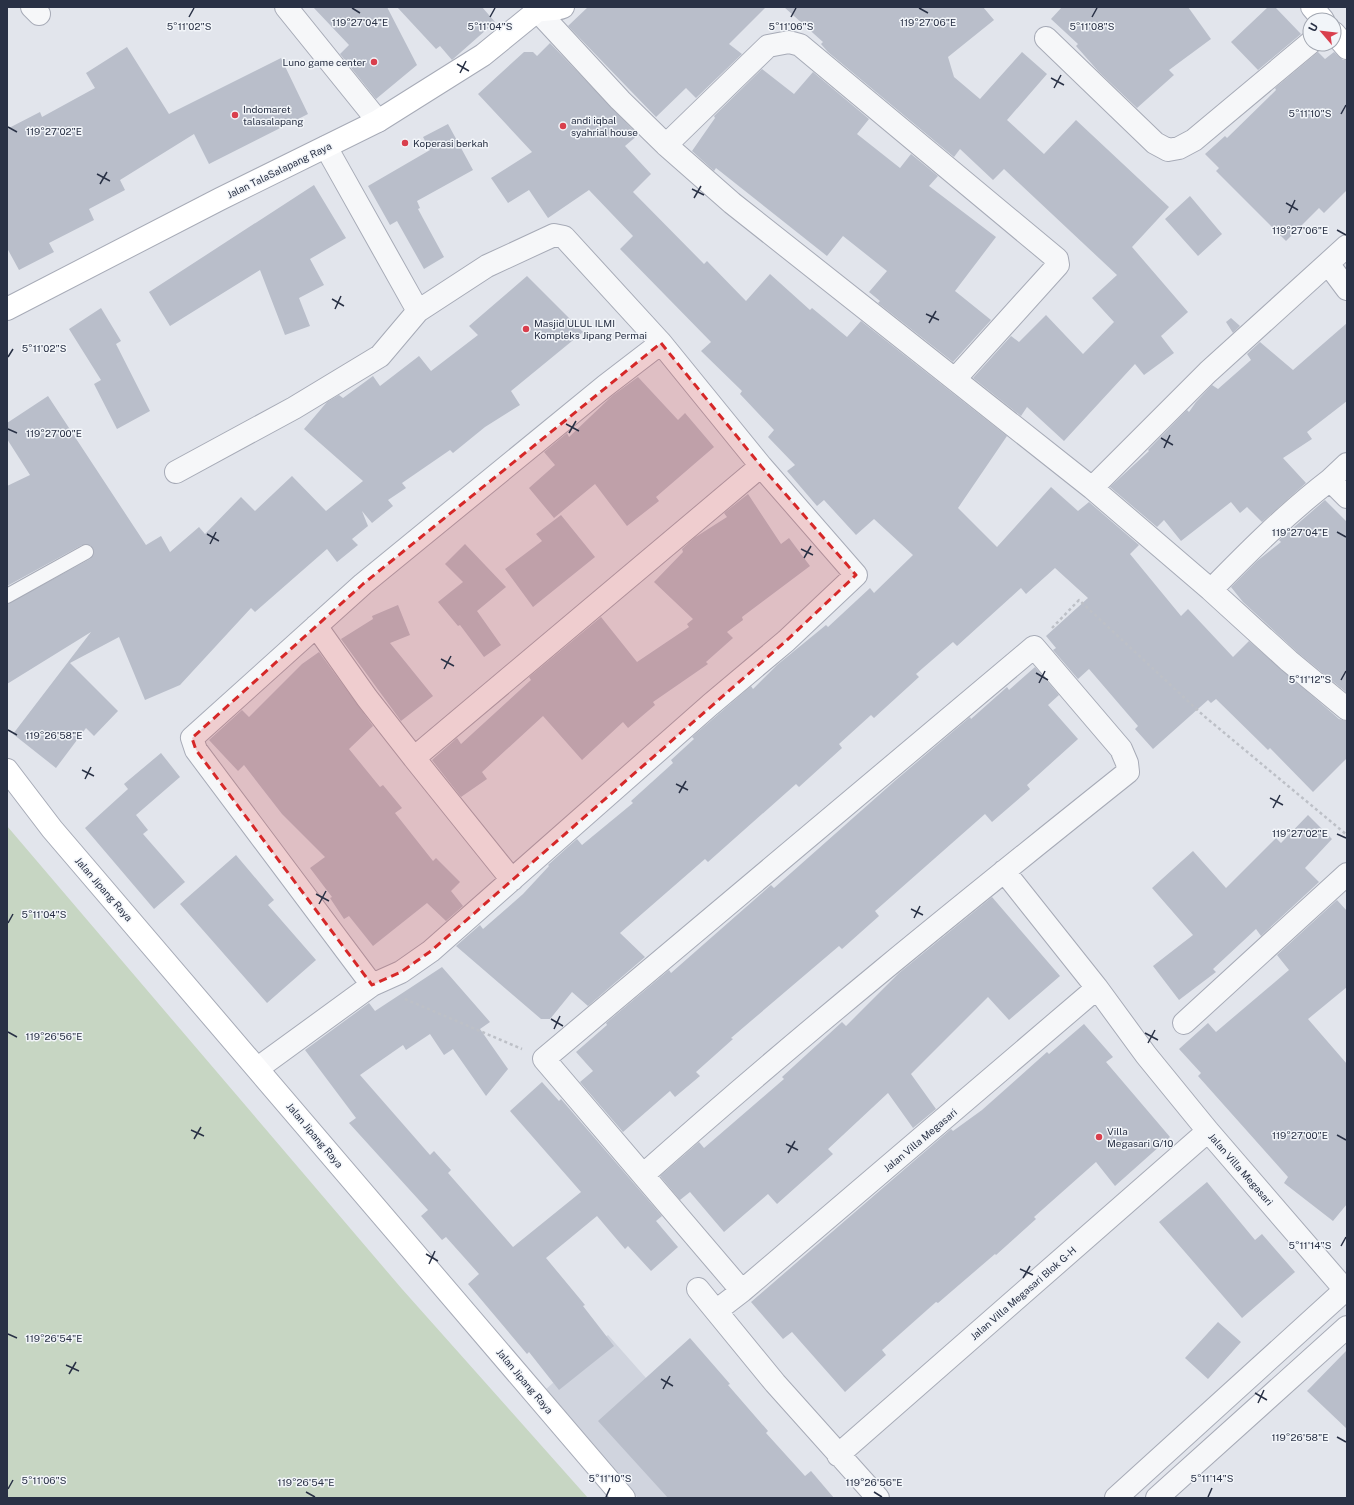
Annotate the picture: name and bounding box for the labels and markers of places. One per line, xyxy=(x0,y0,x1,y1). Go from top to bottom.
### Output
place label: Luno game center xyxy=(282,56,366,68)
marker: Luno game center xyxy=(369,57,379,67)
place label: Indomaret talasalapang xyxy=(243,103,303,127)
marker: Indomaret talasalapang xyxy=(230,110,240,120)
place label: andi iqbal syahrial house xyxy=(571,114,638,138)
marker: andi iqbal syahrial house xyxy=(558,121,568,131)
place label: Koperasi berkah xyxy=(413,137,489,149)
marker: Koperasi berkah xyxy=(400,138,410,148)
place label: Masjid ULUL ILMI Kompleks Jipang Permai xyxy=(534,317,647,341)
marker: Masjid ULUL ILMI Kompleks Jipang Permai xyxy=(521,324,531,334)
place label: Villa Megasari G/10 xyxy=(1107,1125,1173,1149)
marker: Villa Megasari G/10 xyxy=(1094,1132,1104,1142)

